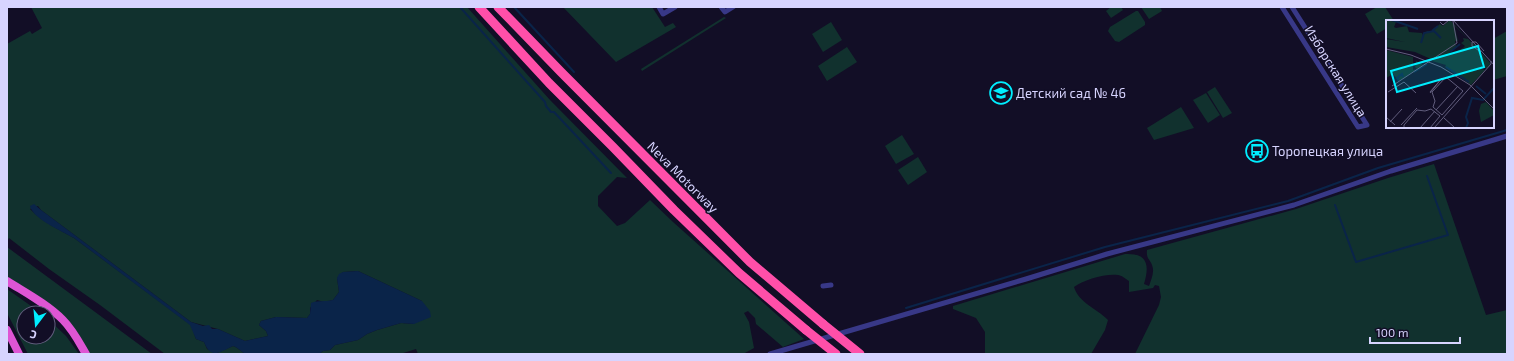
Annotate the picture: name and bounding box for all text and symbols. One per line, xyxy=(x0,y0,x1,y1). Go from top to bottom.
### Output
inset map xyxy=(1386,20,1494,128)
street label: Изборская улица xyxy=(1301,22,1371,120)
school or university icon: Детский сад № 46 xyxy=(988,80,1014,106)
place label: Детский сад № 46 xyxy=(1016,85,1126,101)
street label: Neva Motorway xyxy=(644,138,722,216)
bus stop icon: Торопецкая улица xyxy=(1244,138,1270,164)
place label: Торопецкая улица xyxy=(1272,143,1383,159)
north arrow xyxy=(16,305,56,345)
scale bar xyxy=(1370,319,1460,345)
text: 100 m xyxy=(1376,325,1408,339)
text: С xyxy=(28,328,38,342)

